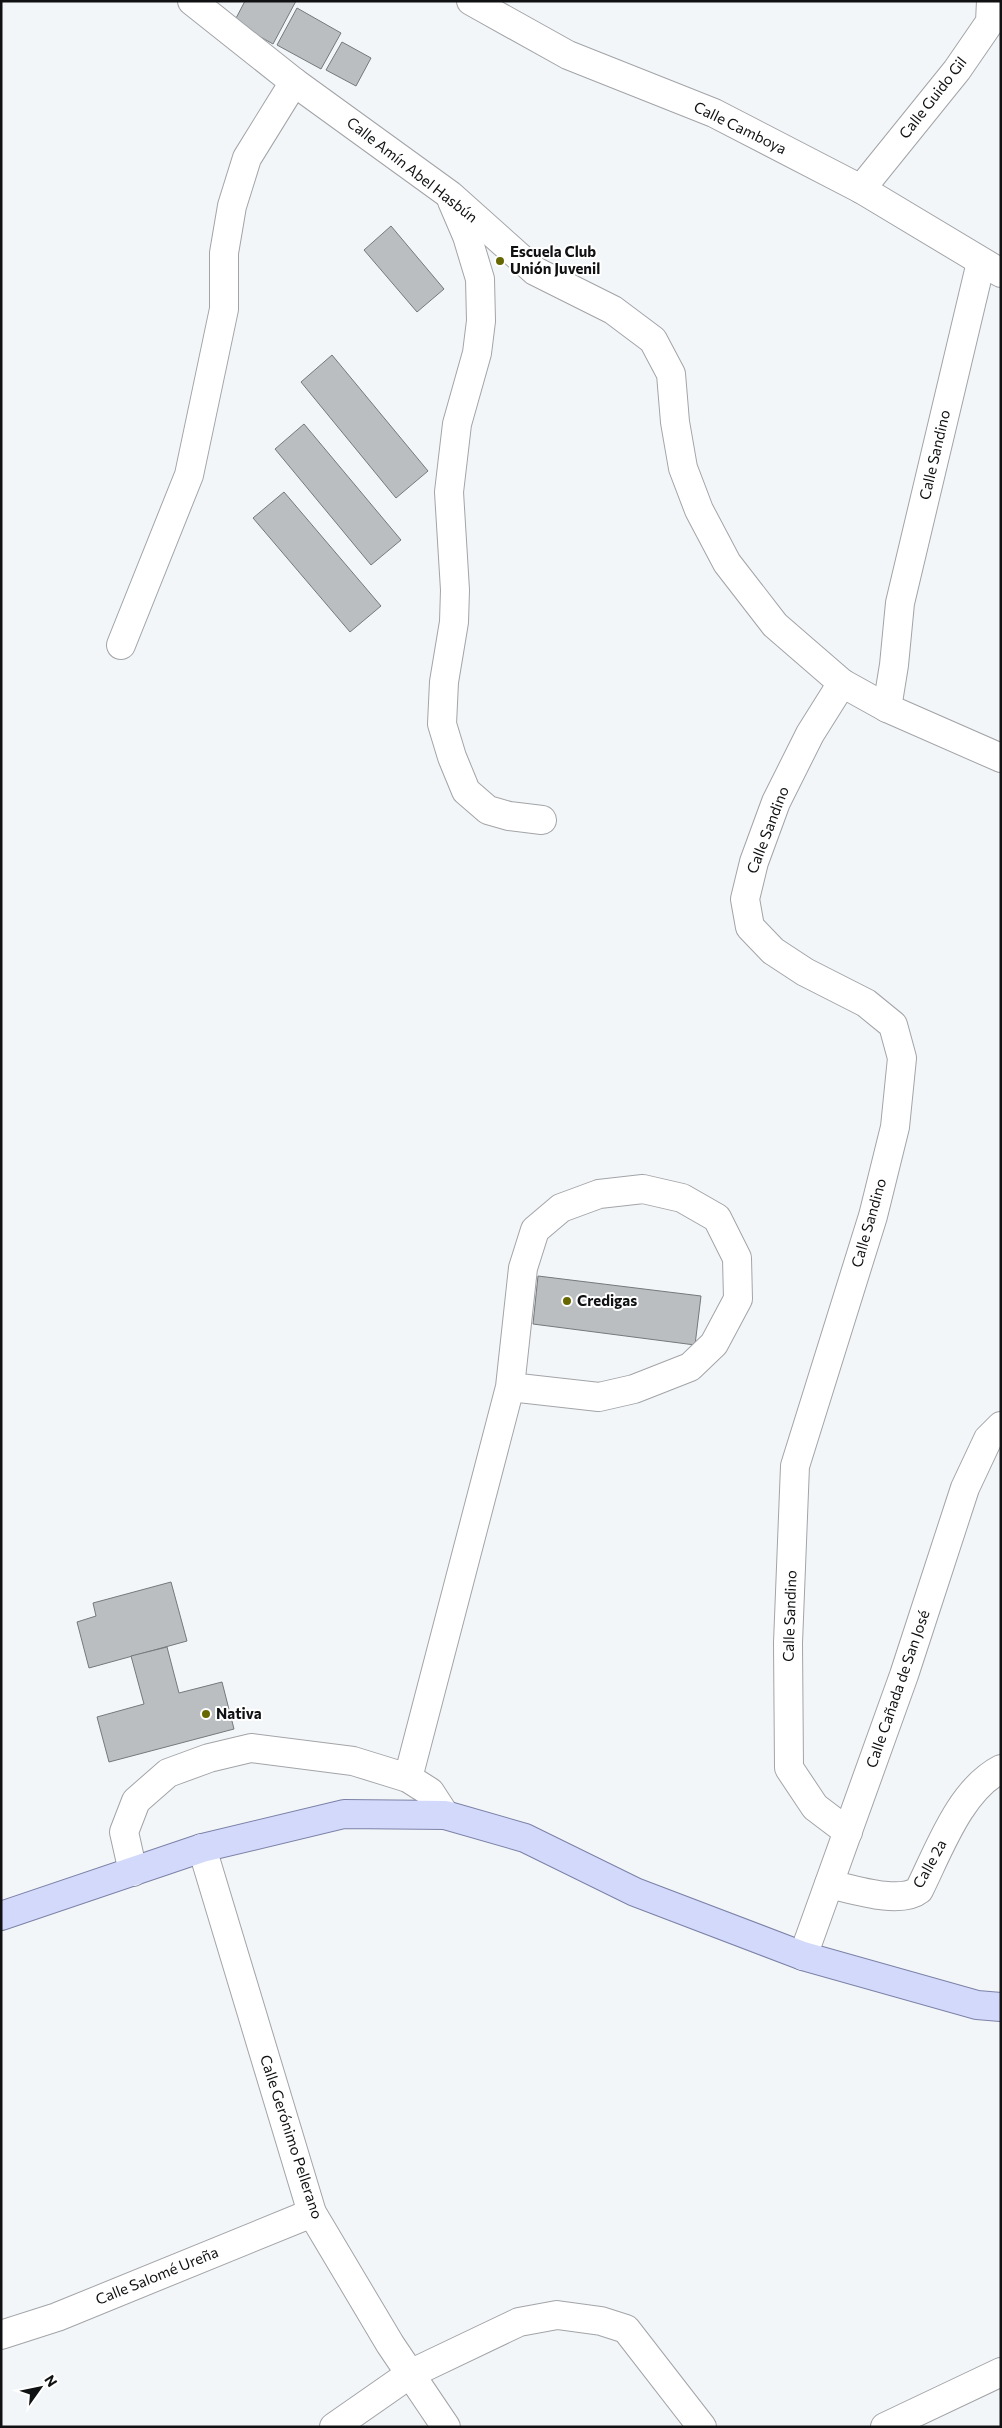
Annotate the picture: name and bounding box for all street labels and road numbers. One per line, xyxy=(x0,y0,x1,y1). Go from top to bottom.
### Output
street label: Calle Guido Gil xyxy=(895,53,970,142)
street label: Calle Camboya xyxy=(691,97,790,157)
street label: Calle Amín Abel Hasbún xyxy=(344,113,482,226)
street label: Calle Sandino xyxy=(915,408,953,502)
street label: Calle Sandino xyxy=(742,784,792,876)
street label: Calle Sandino xyxy=(847,1176,889,1269)
street label: Calle Sandino xyxy=(778,1570,800,1662)
street label: Calle Cañada de San José xyxy=(862,1607,933,1770)
street label: Calle 2a xyxy=(908,1836,950,1891)
street label: Calle Gerónimo Pellerano xyxy=(257,2052,327,2221)
street label: Calle Salomé Ureña xyxy=(93,2242,221,2308)

